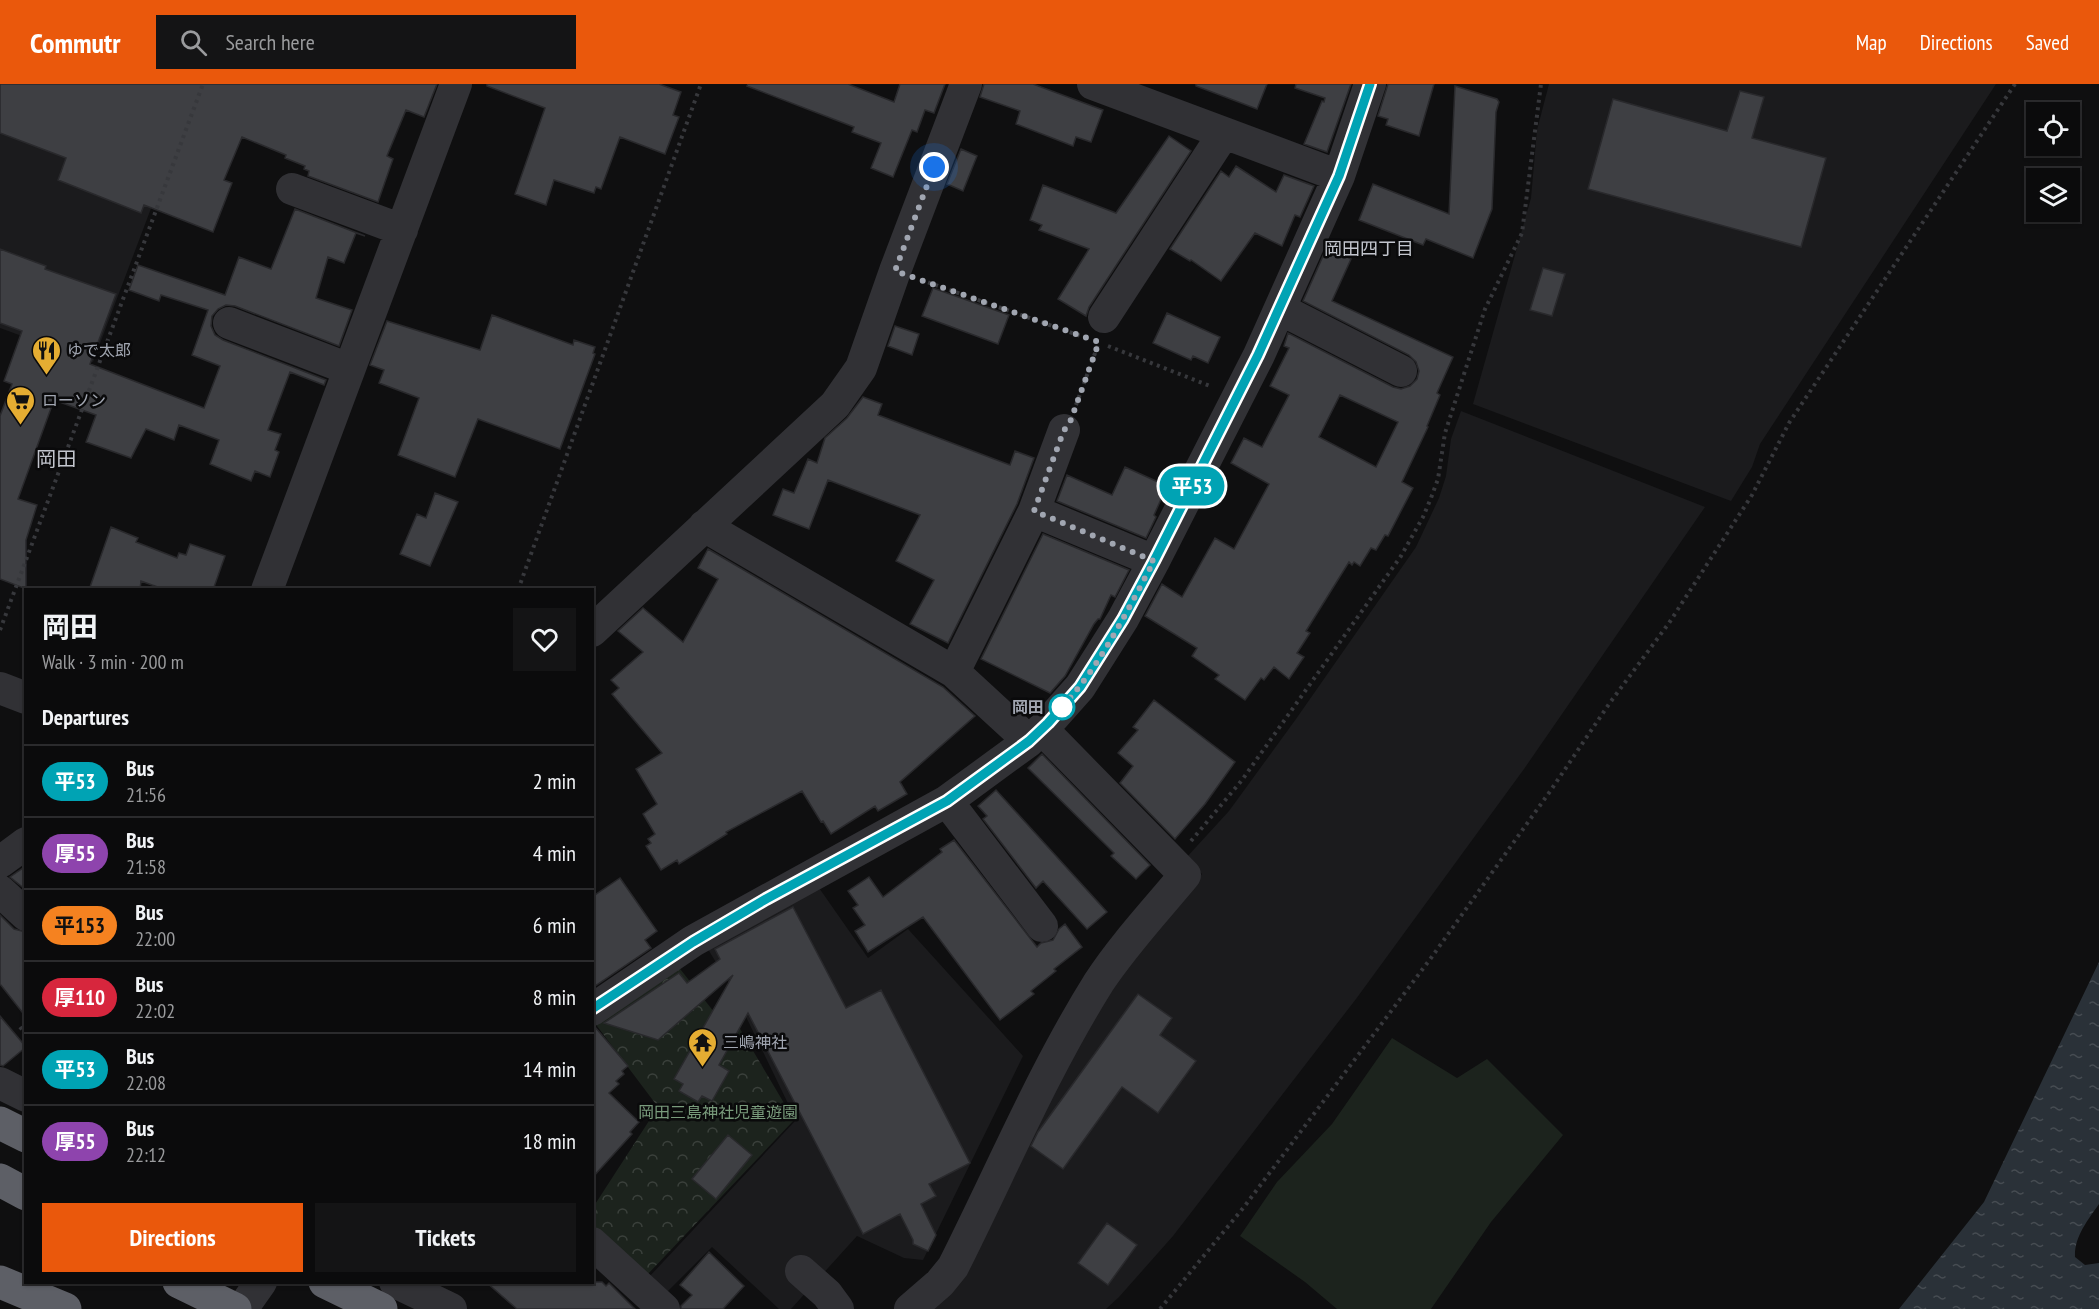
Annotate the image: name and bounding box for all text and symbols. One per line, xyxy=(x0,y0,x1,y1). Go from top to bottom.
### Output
search box xyxy=(156,15,576,69)
text: Commutr xyxy=(30,24,120,61)
icon: search xyxy=(177,26,210,59)
text: Search here xyxy=(225,28,315,56)
text: Map xyxy=(1856,29,1887,56)
text: Directions xyxy=(1920,29,1993,56)
text: Saved xyxy=(2026,29,2069,56)
map controls xyxy=(2026,102,2080,222)
button: locate xyxy=(2026,102,2080,156)
your location xyxy=(919,152,949,182)
button: layers xyxy=(2026,168,2080,222)
district label: 岡田四丁目 xyxy=(1324,237,1414,260)
restaurant icon: ゆで太郎 xyxy=(30,334,62,376)
place label: ゆで太郎 xyxy=(67,340,131,360)
supermarket icon: ローソン xyxy=(5,384,37,426)
place label: ローソン xyxy=(42,390,106,410)
district label: 岡田 xyxy=(36,446,76,472)
line badge: 平53 xyxy=(1158,466,1226,506)
text: 平53 xyxy=(1171,473,1213,500)
text: 岡田 xyxy=(42,608,98,645)
button: heart xyxy=(513,608,576,671)
text: Walk · 3 min · 200 m xyxy=(42,649,184,675)
marker: 岡田 xyxy=(1049,694,1075,720)
place label: 岡田 xyxy=(1012,697,1044,717)
text: Departures xyxy=(42,703,129,731)
text: Bus xyxy=(126,754,154,782)
text: 2 min xyxy=(533,767,576,795)
text: 平53 xyxy=(54,768,96,795)
text: 21:56 xyxy=(126,782,166,808)
text: Bus xyxy=(126,826,154,854)
text: 4 min xyxy=(533,839,576,867)
text: 厚55 xyxy=(54,840,96,867)
text: 21:58 xyxy=(126,854,166,880)
text: Bus xyxy=(135,898,163,926)
text: 6 min xyxy=(533,911,576,939)
text: 平153 xyxy=(54,912,105,939)
text: 22:00 xyxy=(135,926,175,952)
text: Bus xyxy=(135,970,163,998)
text: 8 min xyxy=(533,983,576,1011)
text: 厚110 xyxy=(54,984,105,1011)
text: 22:02 xyxy=(135,998,175,1024)
temple icon: 三嶋神社 xyxy=(686,1026,718,1068)
place label: 三嶋神社 xyxy=(723,1032,787,1052)
text: Bus xyxy=(126,1042,154,1070)
text: 14 min xyxy=(523,1055,576,1083)
text: 平53 xyxy=(54,1056,96,1083)
text: 22:08 xyxy=(126,1070,166,1096)
park label: 岡田三島神社児童遊園 xyxy=(638,1102,798,1122)
text: Bus xyxy=(126,1114,154,1142)
text: 18 min xyxy=(523,1127,576,1155)
text: 厚55 xyxy=(54,1128,96,1155)
text: 22:12 xyxy=(126,1142,166,1168)
button: Directions xyxy=(42,1203,303,1272)
button: Tickets xyxy=(315,1203,576,1272)

